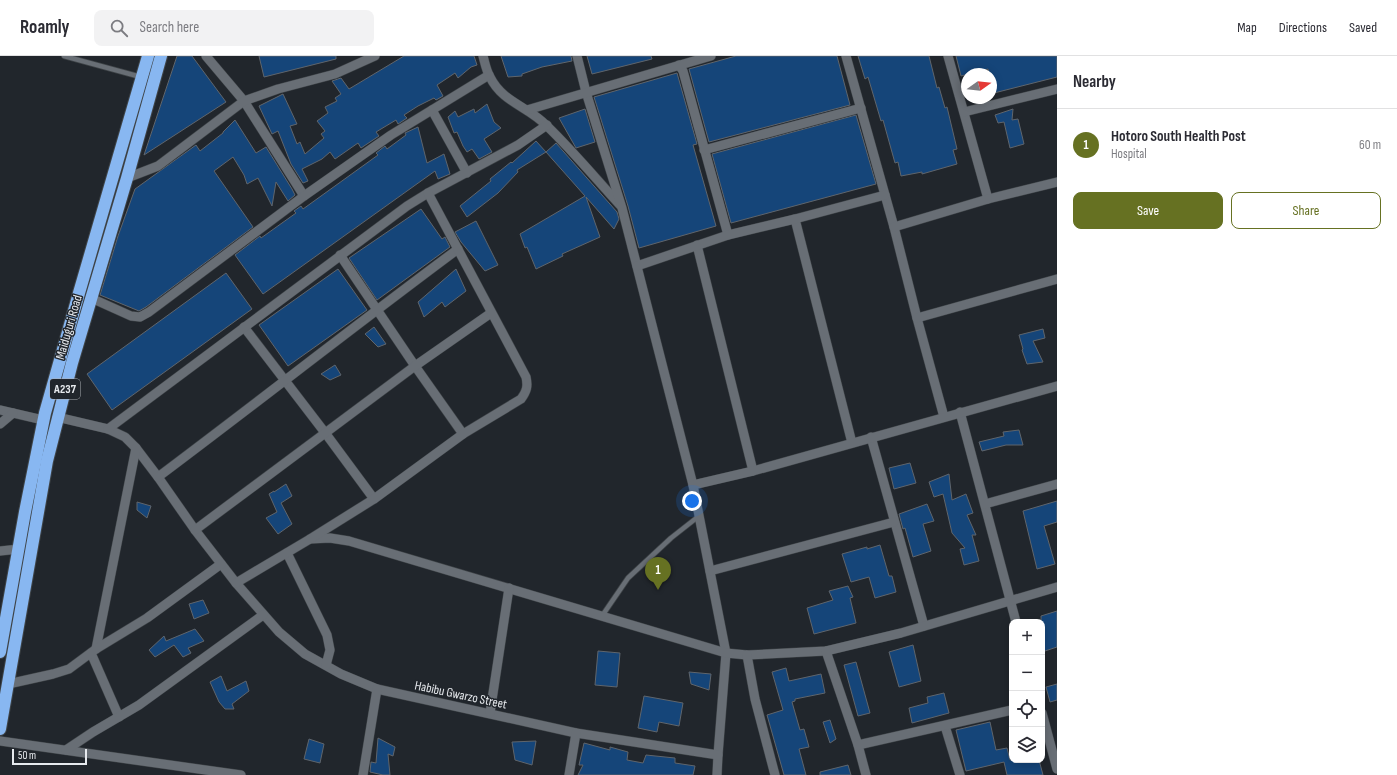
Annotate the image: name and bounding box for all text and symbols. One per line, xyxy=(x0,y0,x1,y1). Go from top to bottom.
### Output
search box xyxy=(94,10,374,46)
text: Roamly xyxy=(20,16,70,39)
icon: search xyxy=(108,17,130,39)
text: Search here xyxy=(140,18,199,37)
text: Map xyxy=(1237,19,1257,36)
text: Directions xyxy=(1279,19,1327,36)
text: Saved xyxy=(1349,19,1377,36)
north arrow xyxy=(961,68,997,104)
text: Nearby xyxy=(1073,72,1116,92)
text: Hotoro South Health Post xyxy=(1111,127,1246,146)
text: 1 xyxy=(1083,137,1089,153)
text: 60 m xyxy=(1359,137,1381,153)
text: Hospital xyxy=(1111,146,1147,162)
button: Save xyxy=(1073,192,1223,229)
button: Share xyxy=(1231,192,1381,229)
street label: Maiduguri Road xyxy=(52,293,86,361)
road number: A237 xyxy=(50,379,80,399)
your location xyxy=(682,491,702,511)
pin: 1 xyxy=(645,557,671,590)
map controls xyxy=(1009,619,1045,763)
button: + xyxy=(1009,619,1045,655)
button: − xyxy=(1009,655,1045,691)
street label: Habibu Gwarzo Street xyxy=(413,677,508,713)
button: locate xyxy=(1009,691,1045,727)
button: layers xyxy=(1009,727,1045,763)
scale bar xyxy=(12,747,87,766)
text: 50 m xyxy=(18,749,36,762)

